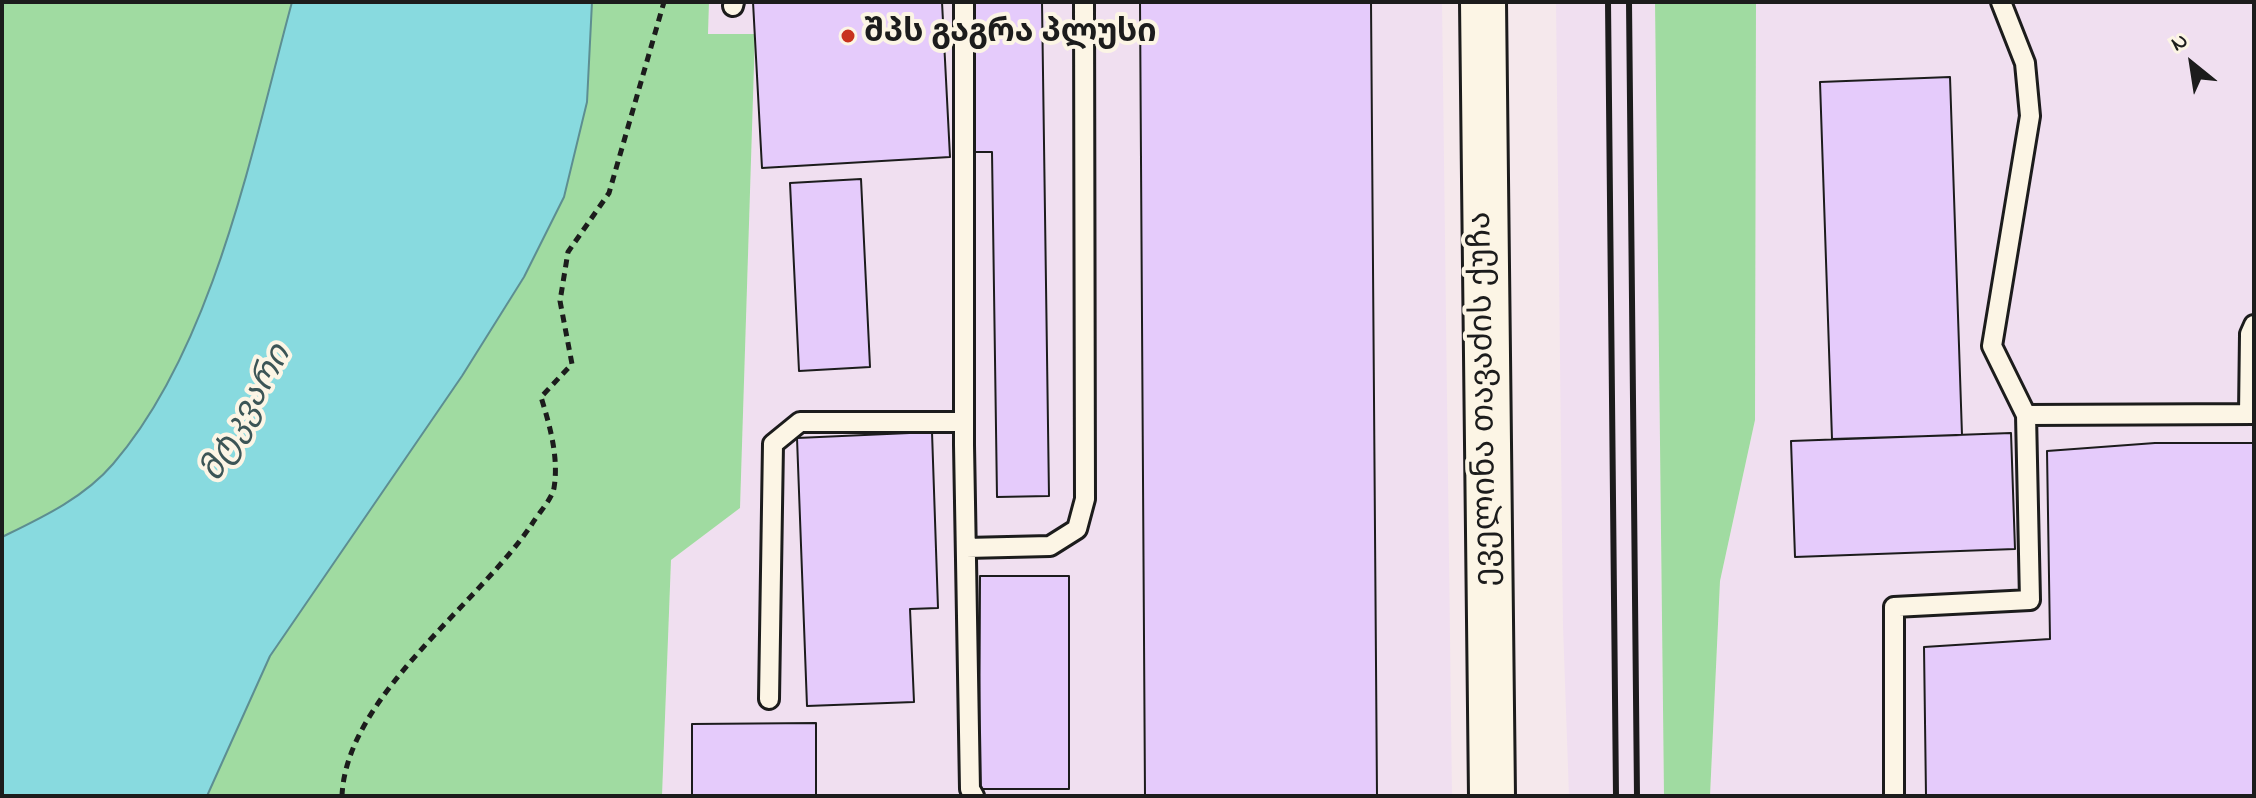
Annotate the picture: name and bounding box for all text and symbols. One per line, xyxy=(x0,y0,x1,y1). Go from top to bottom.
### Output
place label: შპს გაგრა პლუსი xyxy=(864,17,1157,55)
north arrow xyxy=(2152,24,2232,104)
text: N xyxy=(2166,26,2194,61)
marker: შპს გაგრა პლუსი xyxy=(839,27,857,45)
street label: ეველინა თავაძის ქუჩა xyxy=(1465,211,1509,587)
water label: მტკვარი xyxy=(195,339,303,491)

